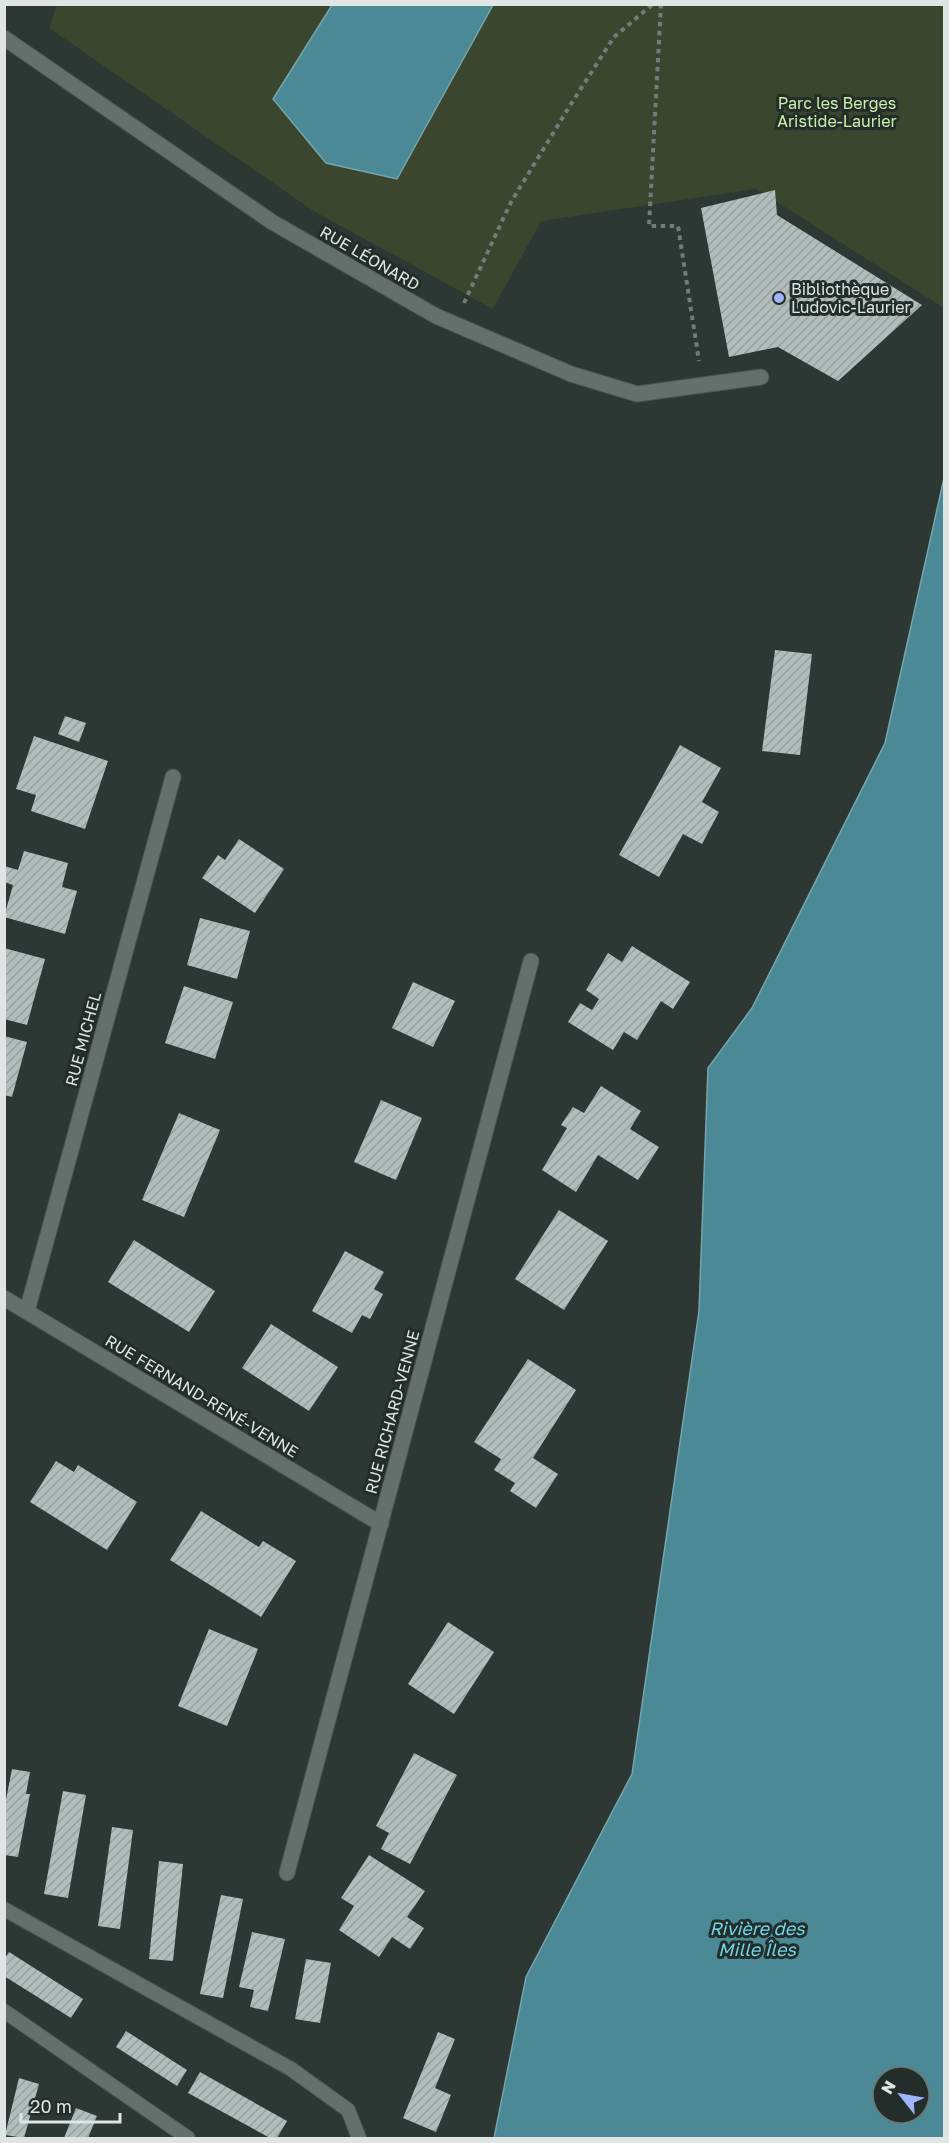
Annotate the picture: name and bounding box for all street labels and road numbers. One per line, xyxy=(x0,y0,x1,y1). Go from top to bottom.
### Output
street label: RUE LÉONARD xyxy=(317,221,423,295)
street label: RUE MICHEL xyxy=(61,990,105,1088)
street label: RUE RICHARD-VENNE xyxy=(361,1328,423,1496)
street label: RUE FERNAND-RENÉ-VENNE xyxy=(102,1330,302,1462)

